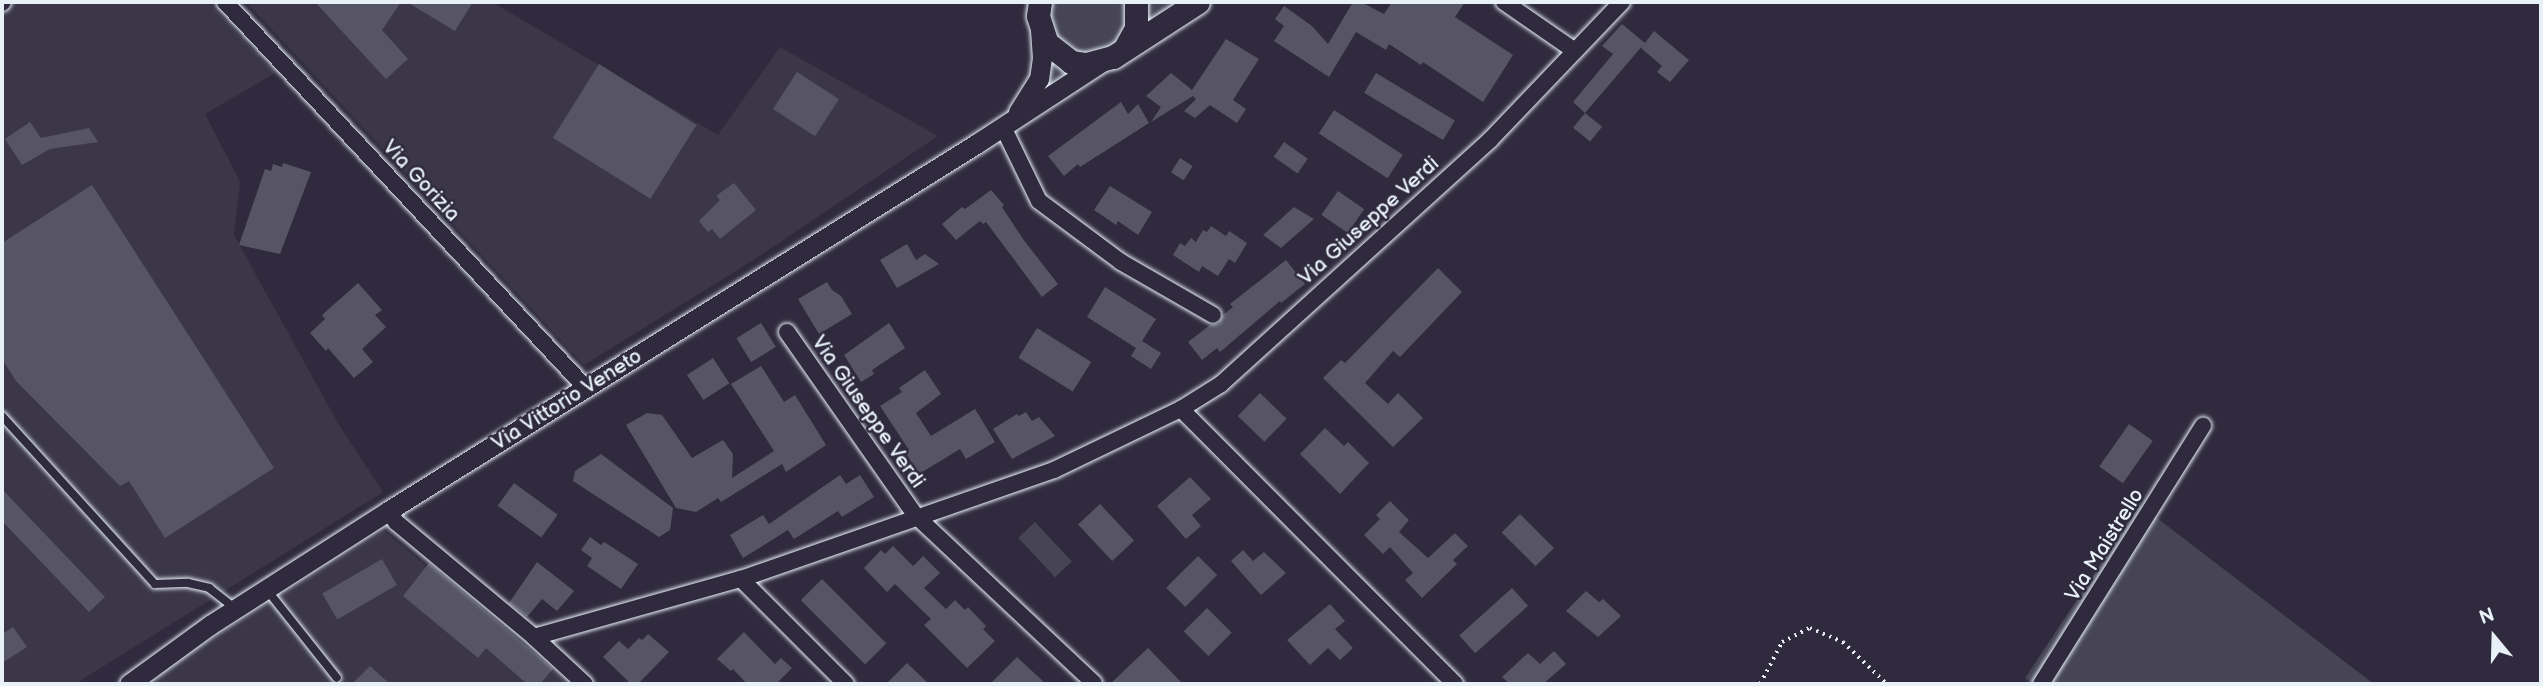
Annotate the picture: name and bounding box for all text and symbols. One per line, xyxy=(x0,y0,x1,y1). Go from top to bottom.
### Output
street label: Via Gorizia xyxy=(377,135,465,227)
street label: Via Giuseppe Verdi xyxy=(1293,151,1445,291)
street label: Via Giuseppe Verdi xyxy=(806,331,930,493)
street label: Via Vittorio Veneto xyxy=(487,343,647,457)
street label: Via Maistrello xyxy=(2060,484,2150,606)
north arrow xyxy=(2459,602,2529,672)
text: N xyxy=(2477,603,2497,630)

